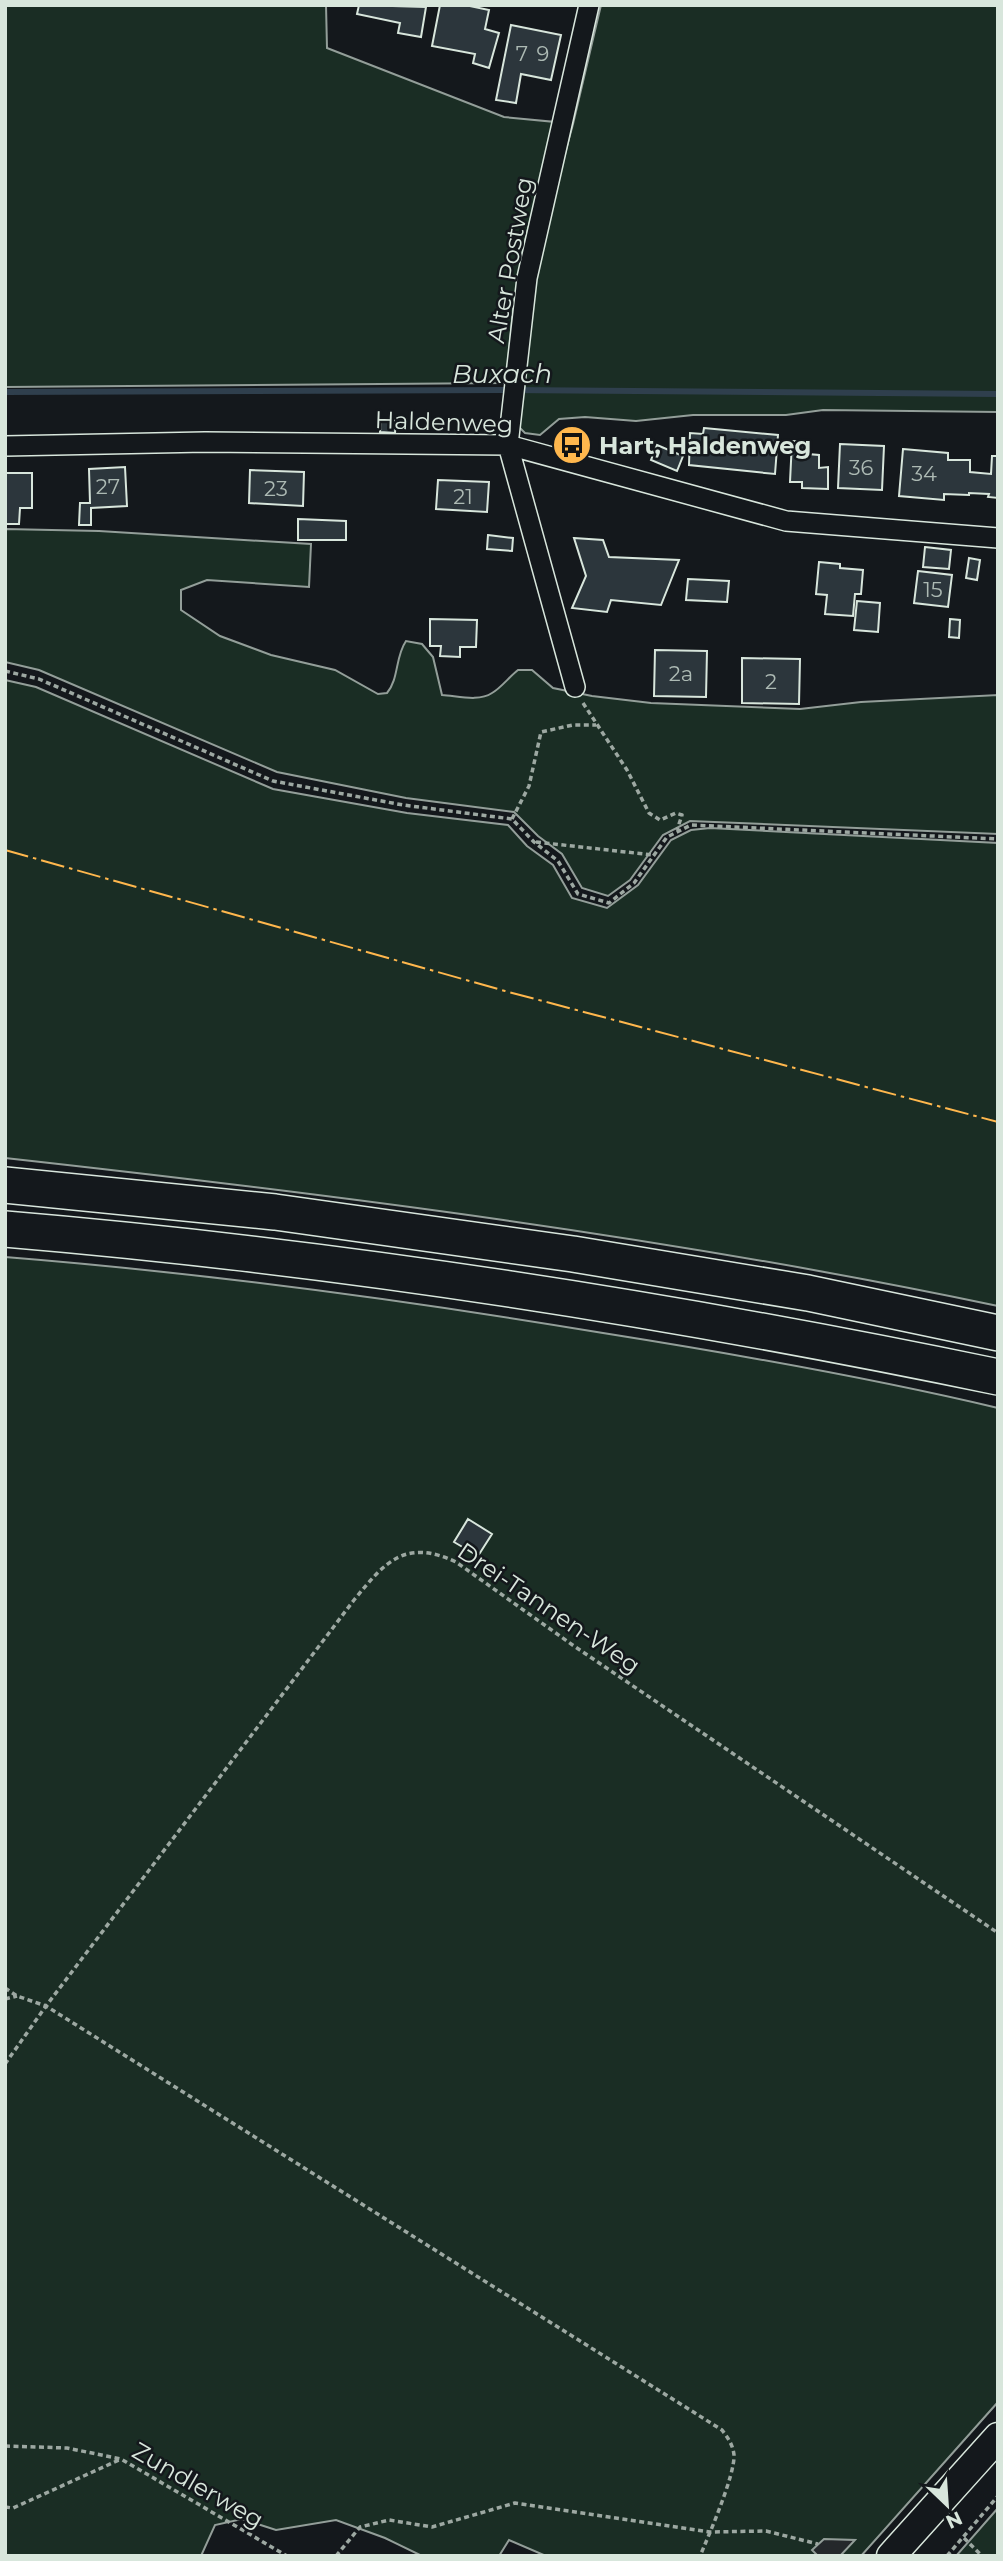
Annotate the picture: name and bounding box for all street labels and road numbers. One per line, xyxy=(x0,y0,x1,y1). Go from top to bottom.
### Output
street label: Alter Postweg xyxy=(481,175,539,345)
street label: Haldenweg xyxy=(374,405,514,439)
street label: Drei-Tannen-Weg xyxy=(452,1536,646,1680)
street label: Zundlerweg xyxy=(127,2436,269,2534)

